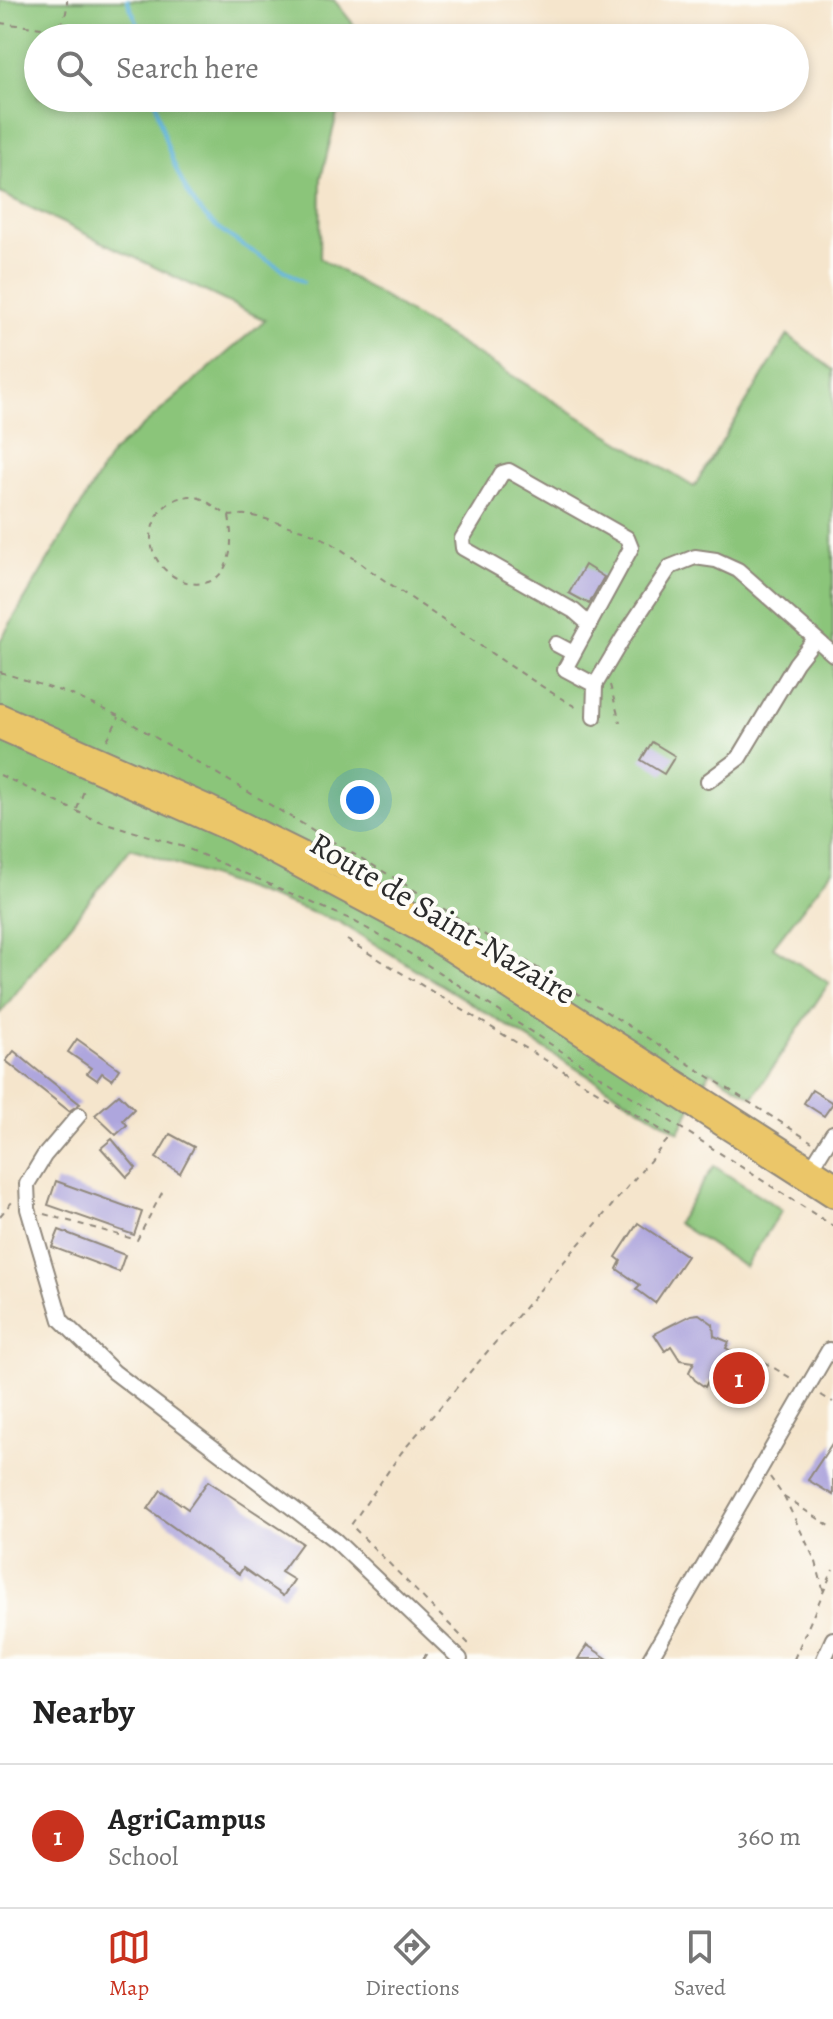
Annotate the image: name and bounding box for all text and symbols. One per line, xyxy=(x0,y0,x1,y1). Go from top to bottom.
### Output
search box xyxy=(24,24,809,112)
icon: search xyxy=(52,46,96,90)
text: Search here xyxy=(116,48,259,88)
your location xyxy=(340,780,380,820)
street label: Route de Saint-Nazaire xyxy=(302,821,584,1015)
pin: 1 xyxy=(713,1348,765,1408)
text: Nearby xyxy=(32,1688,135,1735)
text: AgriCampus xyxy=(108,1799,266,1839)
text: 1 xyxy=(53,1819,63,1854)
text: 360 m xyxy=(738,1819,801,1854)
text: School xyxy=(108,1839,178,1874)
tab: Map xyxy=(107,1925,151,2003)
tab: Directions xyxy=(365,1925,460,2003)
tab: Saved xyxy=(674,1925,726,2003)

